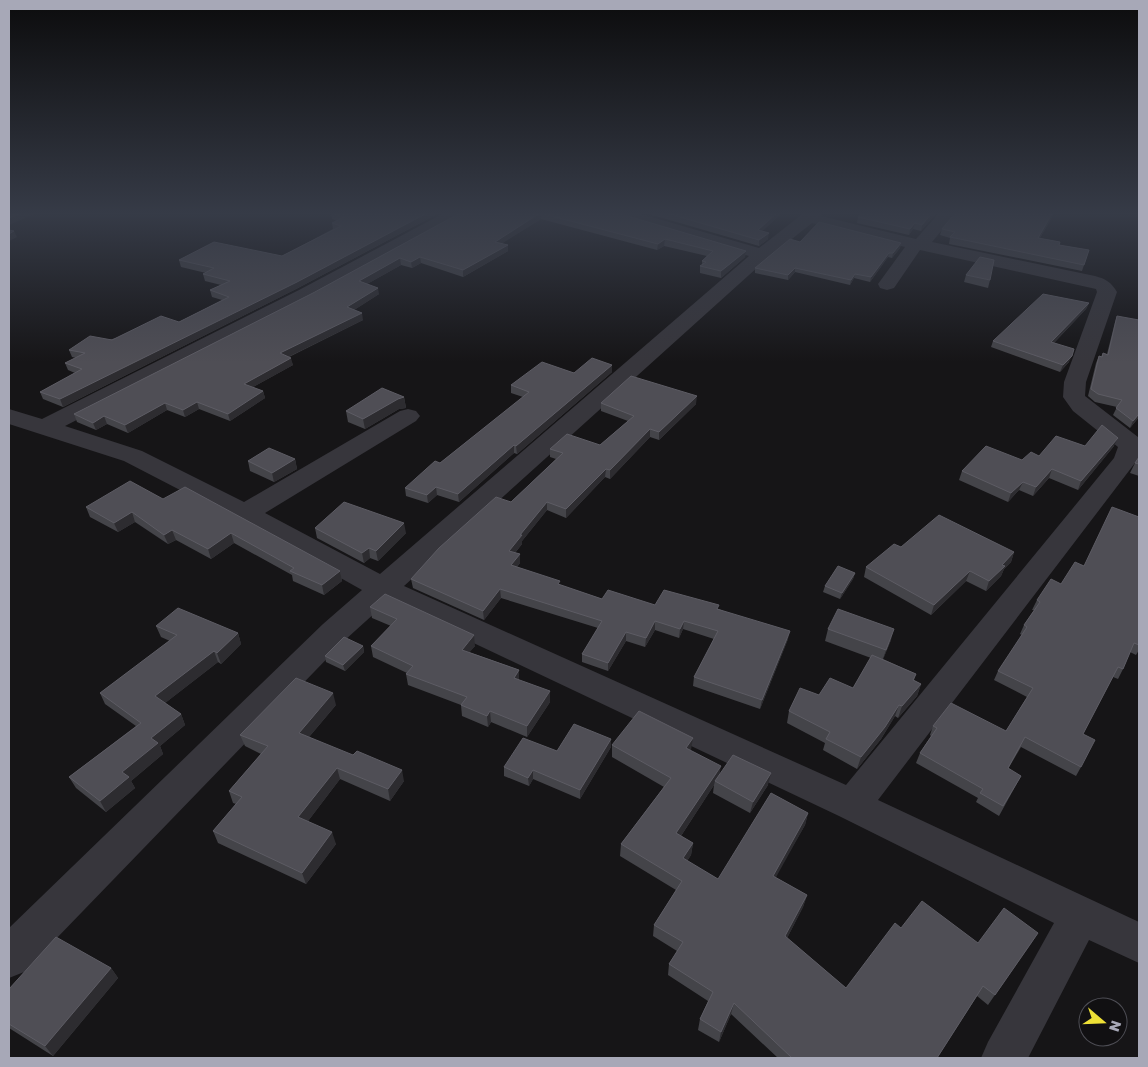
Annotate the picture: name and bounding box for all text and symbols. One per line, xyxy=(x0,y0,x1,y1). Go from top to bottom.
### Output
north arrow xyxy=(1078,997,1128,1047)
text: N xyxy=(1106,1019,1126,1034)

